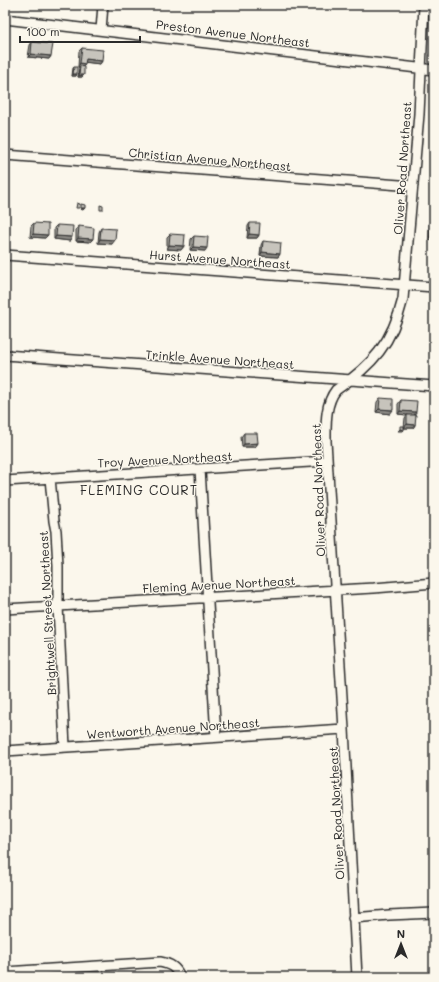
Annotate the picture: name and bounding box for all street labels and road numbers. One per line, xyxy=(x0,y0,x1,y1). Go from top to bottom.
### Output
street label: Preston Avenue Northeast xyxy=(155,16,311,50)
street label: Oliver Road Northeast xyxy=(389,101,415,235)
street label: Christian Avenue Northeast xyxy=(128,144,292,174)
street label: Hurst Avenue Northeast xyxy=(149,246,291,272)
street label: Trinkle Avenue Northeast xyxy=(145,346,295,372)
street label: Oliver Road Northeast xyxy=(308,423,328,557)
street label: Troy Avenue Northeast xyxy=(97,447,233,471)
street label: Brightwell Street Northeast xyxy=(35,530,59,696)
street label: Fleming Avenue Northeast xyxy=(142,572,296,596)
street label: Wentworth Avenue Northeast xyxy=(86,714,260,742)
street label: Oliver Road Northeast xyxy=(325,746,347,880)

